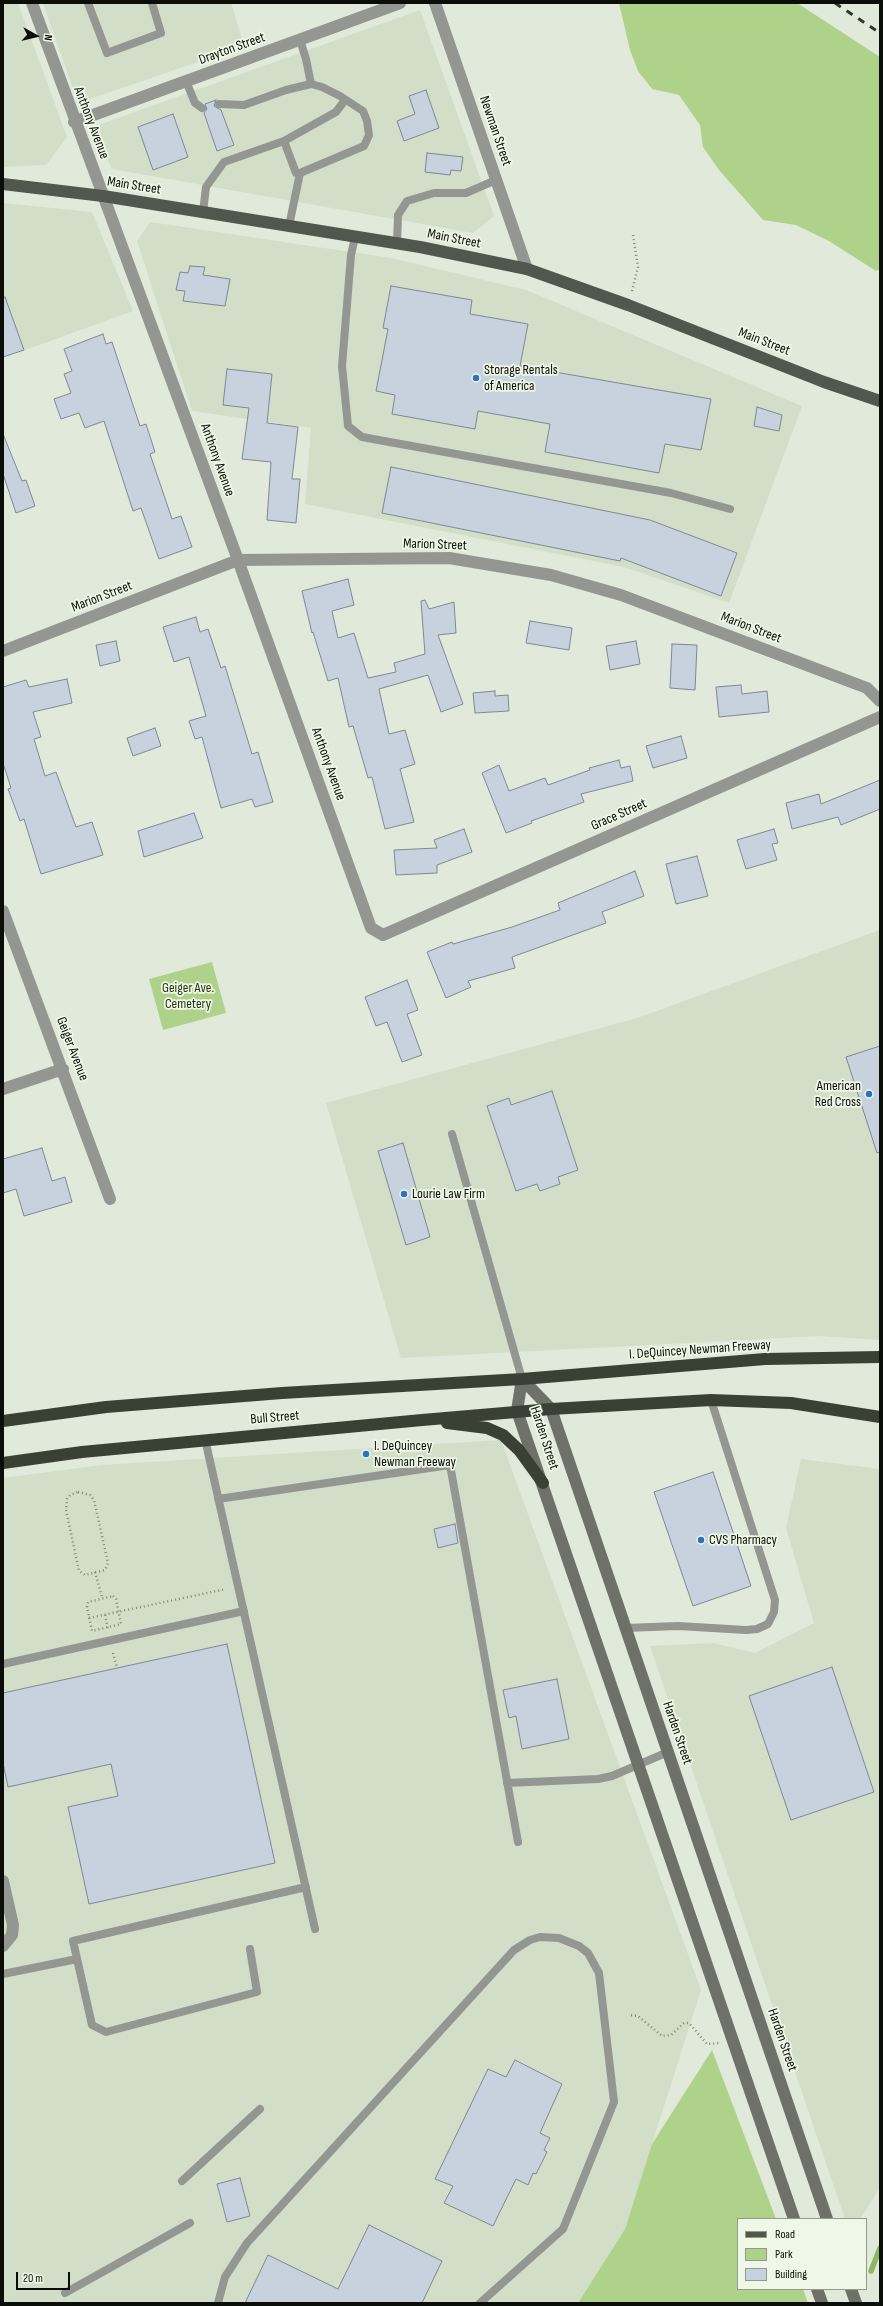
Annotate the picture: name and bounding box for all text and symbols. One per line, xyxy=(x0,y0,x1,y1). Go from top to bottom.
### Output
north arrow xyxy=(16,16,56,56)
street label: Drayton Street xyxy=(197,29,267,69)
text: N xyxy=(42,34,55,42)
street label: Anthony Avenue xyxy=(69,84,113,162)
street label: Newman Street xyxy=(475,94,515,168)
street label: Main Street xyxy=(106,173,162,199)
street label: Main Street xyxy=(426,226,482,252)
street label: Main Street xyxy=(736,324,792,360)
place label: Storage Rentals of America xyxy=(484,362,558,394)
marker: Storage Rentals of America xyxy=(471,373,481,383)
street label: Anthony Avenue xyxy=(196,421,238,499)
street label: Marion Street xyxy=(403,535,467,555)
street label: Marion Street xyxy=(69,578,135,616)
street label: Marion Street xyxy=(718,609,784,647)
street label: Anthony Avenue xyxy=(307,725,349,803)
street label: Grace Street xyxy=(589,795,649,835)
park label: Geiger Ave. Cemetery xyxy=(162,980,214,1012)
street label: Geiger Avenue xyxy=(52,1015,92,1083)
place label: American Red Cross xyxy=(815,1078,861,1110)
marker: American Red Cross xyxy=(864,1089,874,1099)
place label: Lourie Law Firm xyxy=(412,1186,485,1202)
marker: Lourie Law Firm xyxy=(399,1189,409,1199)
street label: I. DeQuincey Newman Freeway xyxy=(629,1337,771,1363)
street label: Harden Street xyxy=(526,1404,562,1472)
street label: Bull Street xyxy=(250,1407,300,1429)
place label: I. DeQuincey Newman Freeway xyxy=(374,1438,456,1470)
marker: I. DeQuincey Newman Freeway xyxy=(361,1449,371,1459)
place label: CVS Pharmacy xyxy=(709,1532,777,1548)
marker: CVS Pharmacy xyxy=(696,1535,706,1545)
street label: Harden Street xyxy=(658,1699,696,1767)
street label: Harden Street xyxy=(763,2006,801,2074)
legend xyxy=(737,2218,867,2290)
text: Road xyxy=(775,2227,795,2242)
text: Park xyxy=(775,2247,793,2262)
scale bar xyxy=(18,2264,72,2290)
text: Building xyxy=(775,2267,807,2282)
text: 20 m xyxy=(23,2271,43,2286)

